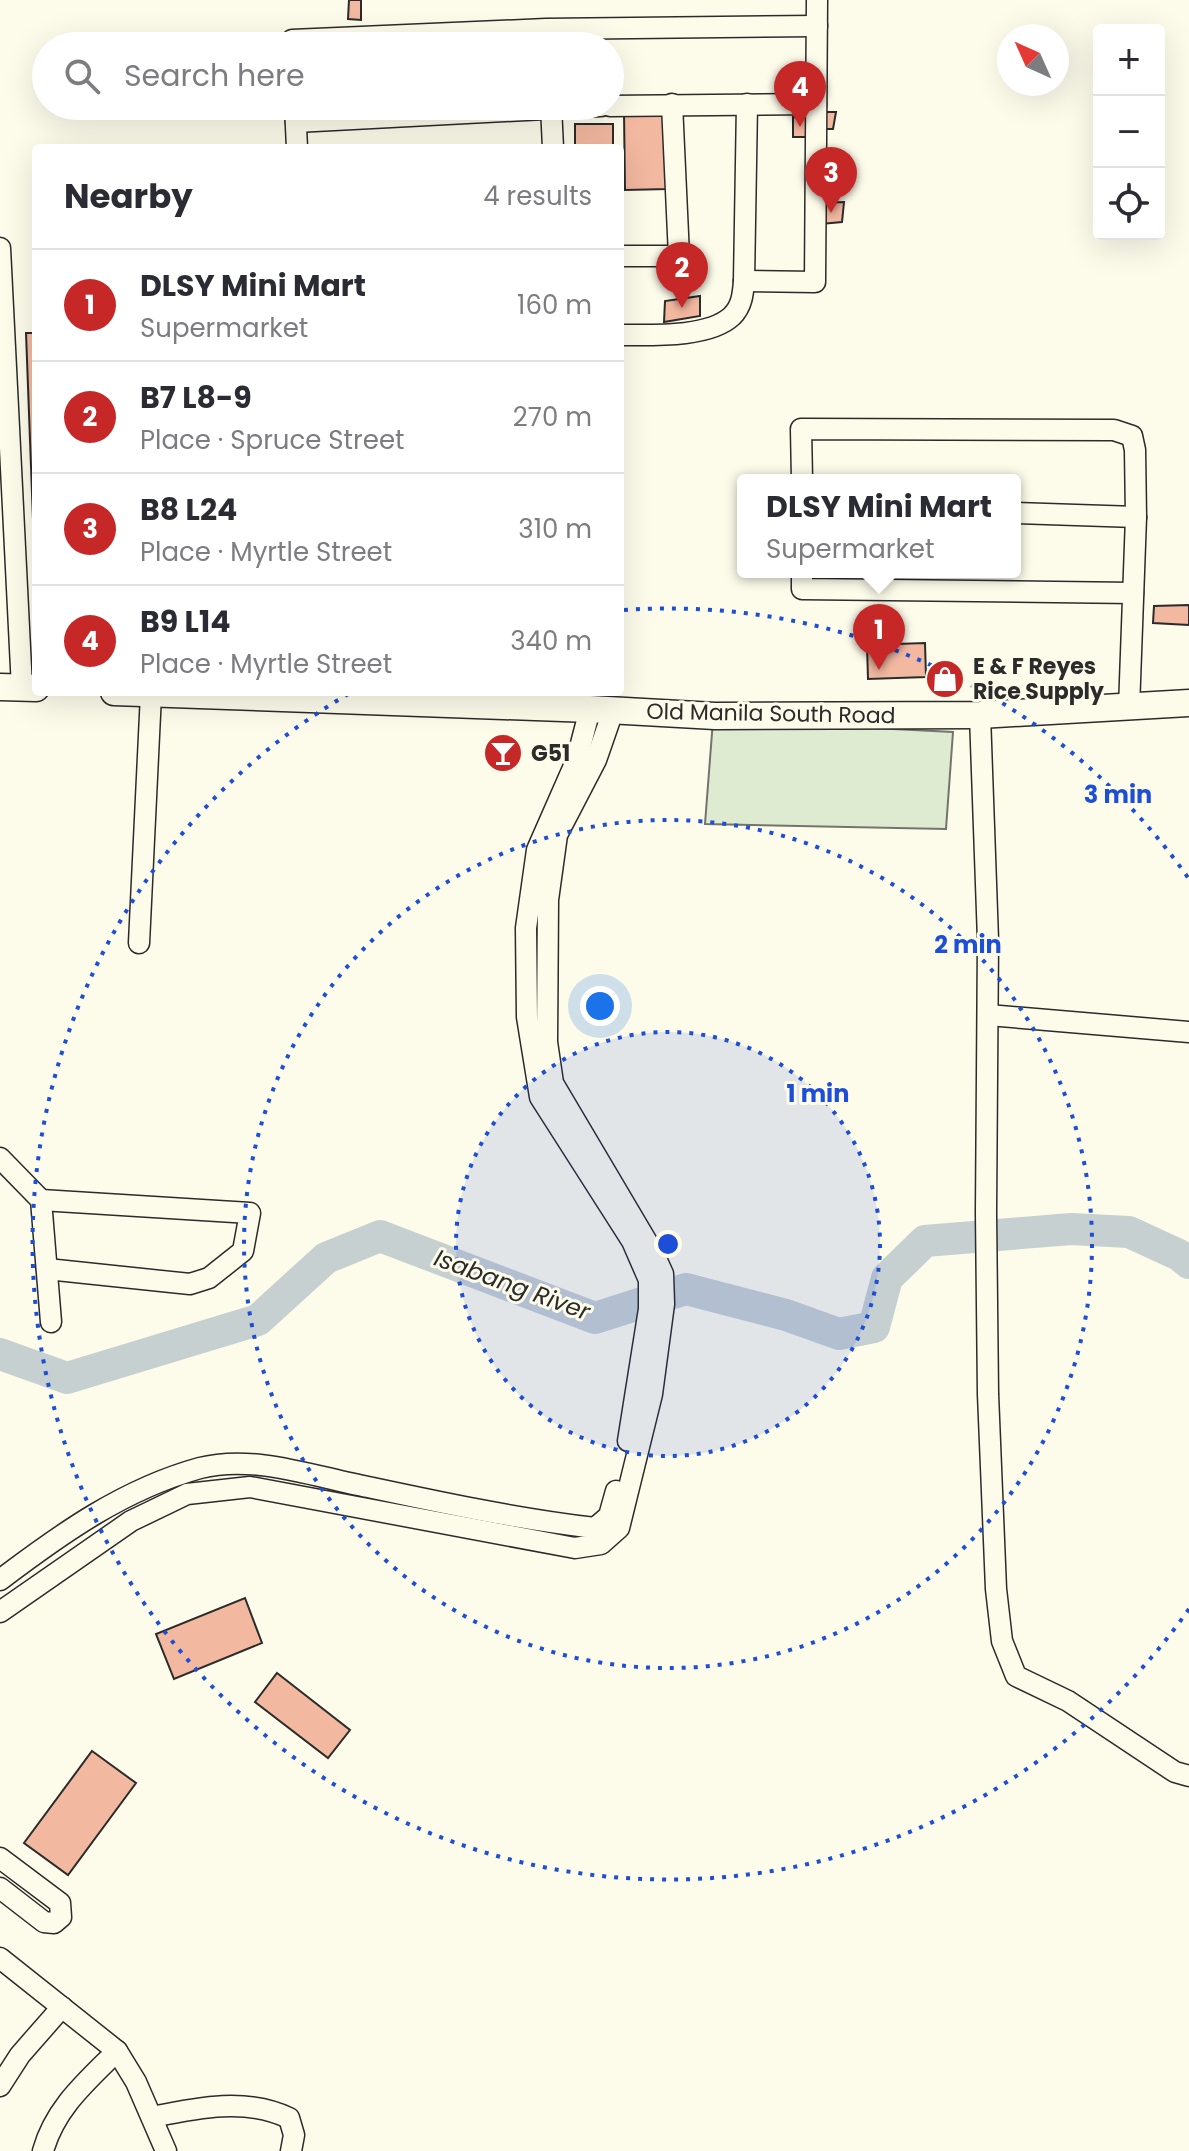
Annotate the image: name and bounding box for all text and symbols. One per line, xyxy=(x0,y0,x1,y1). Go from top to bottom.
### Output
north arrow xyxy=(997,24,1069,96)
map controls xyxy=(1093,24,1165,240)
button: + xyxy=(1093,24,1165,96)
search box xyxy=(32,32,624,120)
icon: search xyxy=(60,54,104,98)
text: Search here xyxy=(124,54,305,97)
pin: 4 xyxy=(774,61,826,127)
button: − xyxy=(1093,96,1165,168)
pin: 3 xyxy=(805,147,857,213)
button: locate xyxy=(1093,168,1165,240)
text: Nearby xyxy=(64,172,193,220)
text: 4 results xyxy=(483,178,592,214)
pin: 2 xyxy=(656,242,708,308)
text: DLSY Mini Mart xyxy=(140,264,366,307)
text: 1 xyxy=(85,287,95,323)
text: 160 m xyxy=(517,287,592,323)
text: Supermarket xyxy=(140,310,308,346)
text: B7 L8-9 xyxy=(140,376,252,419)
text: 2 xyxy=(83,399,97,435)
text: 270 m xyxy=(513,399,592,435)
text: Place · Spruce Street xyxy=(140,422,404,458)
popup xyxy=(737,474,1021,578)
text: DLSY Mini Mart xyxy=(766,485,992,528)
text: B8 L24 xyxy=(140,488,237,531)
text: 3 xyxy=(82,511,98,547)
text: 310 m xyxy=(518,511,592,547)
text: Supermarket xyxy=(766,531,934,567)
text: Place · Myrtle Street xyxy=(140,534,392,570)
text: B9 L14 xyxy=(140,600,230,643)
pin: 1 xyxy=(853,604,905,670)
text: 4 xyxy=(81,623,99,659)
text: 340 m xyxy=(510,623,592,659)
text: Place · Myrtle Street xyxy=(140,646,392,682)
place label: E & F Reyes Rice Supply xyxy=(973,651,1104,707)
shop icon: E & F Reyes Rice Supply xyxy=(924,658,966,700)
street label: Old Manila South Road xyxy=(646,696,896,731)
bar icon: G51 xyxy=(482,732,524,774)
place label: G51 xyxy=(531,738,570,769)
text: 3 min xyxy=(1084,778,1152,811)
text: 2 min xyxy=(934,928,1002,961)
your location xyxy=(580,986,620,1026)
text: 1 min xyxy=(787,1077,849,1110)
centre of rings xyxy=(654,1230,682,1258)
water label: Isabang River xyxy=(430,1241,596,1328)

